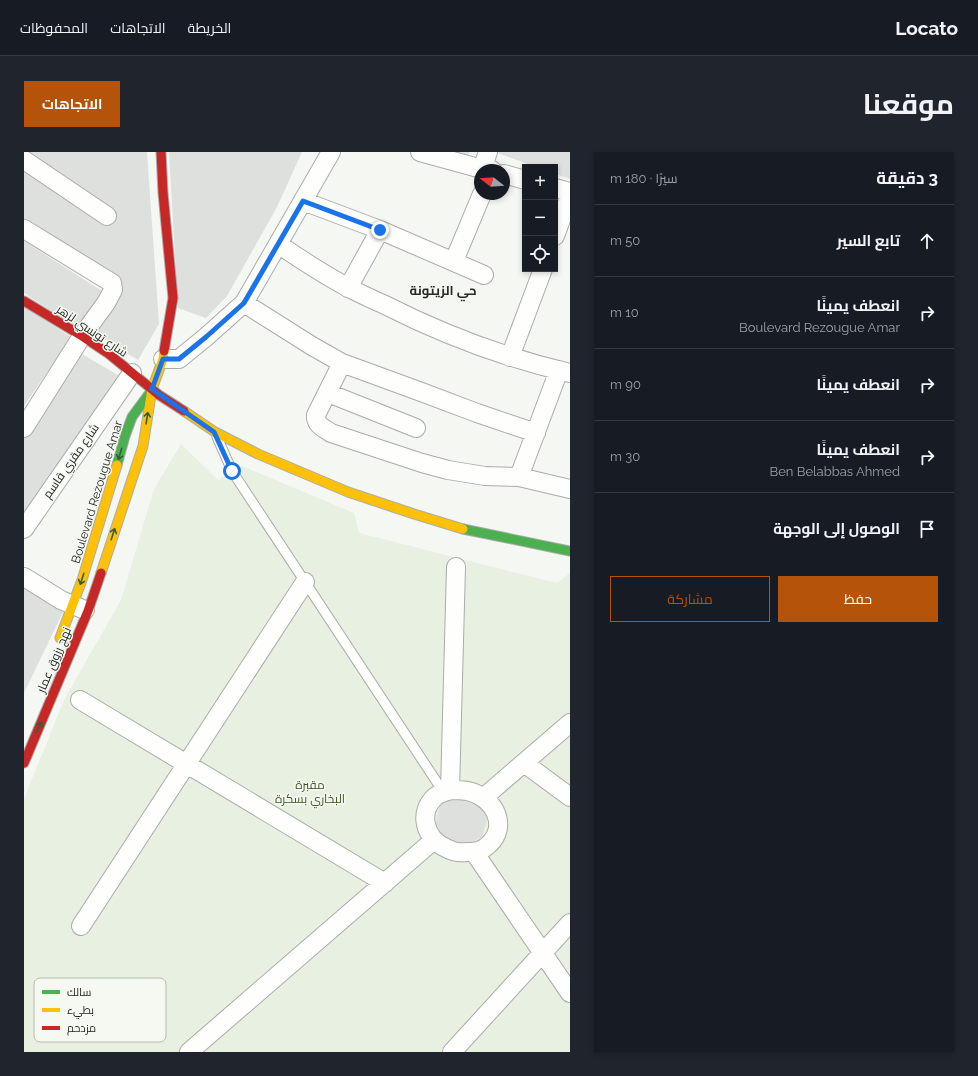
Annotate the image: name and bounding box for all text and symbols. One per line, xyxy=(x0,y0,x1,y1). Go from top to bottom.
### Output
text: Locato xyxy=(895,17,958,39)
text: المحفوظات xyxy=(20,20,88,36)
text: الاتجاهات xyxy=(110,20,166,36)
text: الخريطة xyxy=(188,20,231,36)
button: الاتجاهات xyxy=(24,81,120,127)
text: موقعنا xyxy=(863,88,954,121)
north arrow xyxy=(474,164,510,200)
map controls xyxy=(522,164,558,272)
button: + xyxy=(522,164,558,200)
text: 3 دقيقة xyxy=(876,168,938,188)
text: سيرًا · 180 m xyxy=(610,171,678,186)
button: − xyxy=(522,200,558,236)
route end xyxy=(371,221,389,239)
icon: ahead xyxy=(916,230,938,252)
text: تابع السير xyxy=(837,232,900,250)
text: 50 m xyxy=(610,233,640,248)
button: locate xyxy=(522,236,558,272)
district label: حي الزيتونة xyxy=(410,283,476,302)
text: انعطف يمينًا xyxy=(816,297,900,315)
street label: شارع تونسي لزهر xyxy=(51,302,130,362)
icon: right xyxy=(916,302,938,324)
text: 10 m xyxy=(610,305,639,320)
text: Boulevard Rezougue Amar xyxy=(739,320,900,335)
icon: right xyxy=(916,374,938,396)
text: انعطف يمينًا xyxy=(816,376,900,394)
text: 90 m xyxy=(610,377,641,392)
one-way arrow xyxy=(143,412,151,425)
street label: Boulevard Rezougue Amar xyxy=(69,418,126,565)
street label: شارع مقري قاسم xyxy=(40,421,104,503)
text: انعطف يمينًا xyxy=(816,441,900,459)
icon: right xyxy=(916,446,938,468)
one-way arrow xyxy=(116,448,123,461)
text: 30 m xyxy=(610,449,640,464)
route start xyxy=(223,462,241,480)
text: Ben Belabbas Ahmed xyxy=(770,464,900,479)
icon: arrive xyxy=(916,518,938,540)
text: الوصول إلى الوجهة xyxy=(773,520,900,538)
one-way arrow xyxy=(110,529,118,541)
one-way arrow xyxy=(78,572,86,584)
button: مشاركة xyxy=(610,576,770,622)
button: حفظ xyxy=(778,576,938,622)
street label: نهج رزوق عمار xyxy=(34,625,75,696)
one-way arrow xyxy=(36,721,43,733)
park label: مقبرة البخاري بسكرة xyxy=(275,778,345,809)
legend xyxy=(34,978,166,1042)
text: سالك xyxy=(67,986,91,999)
text: بطيء xyxy=(67,1004,94,1019)
text: مزدحم xyxy=(67,1022,96,1036)

